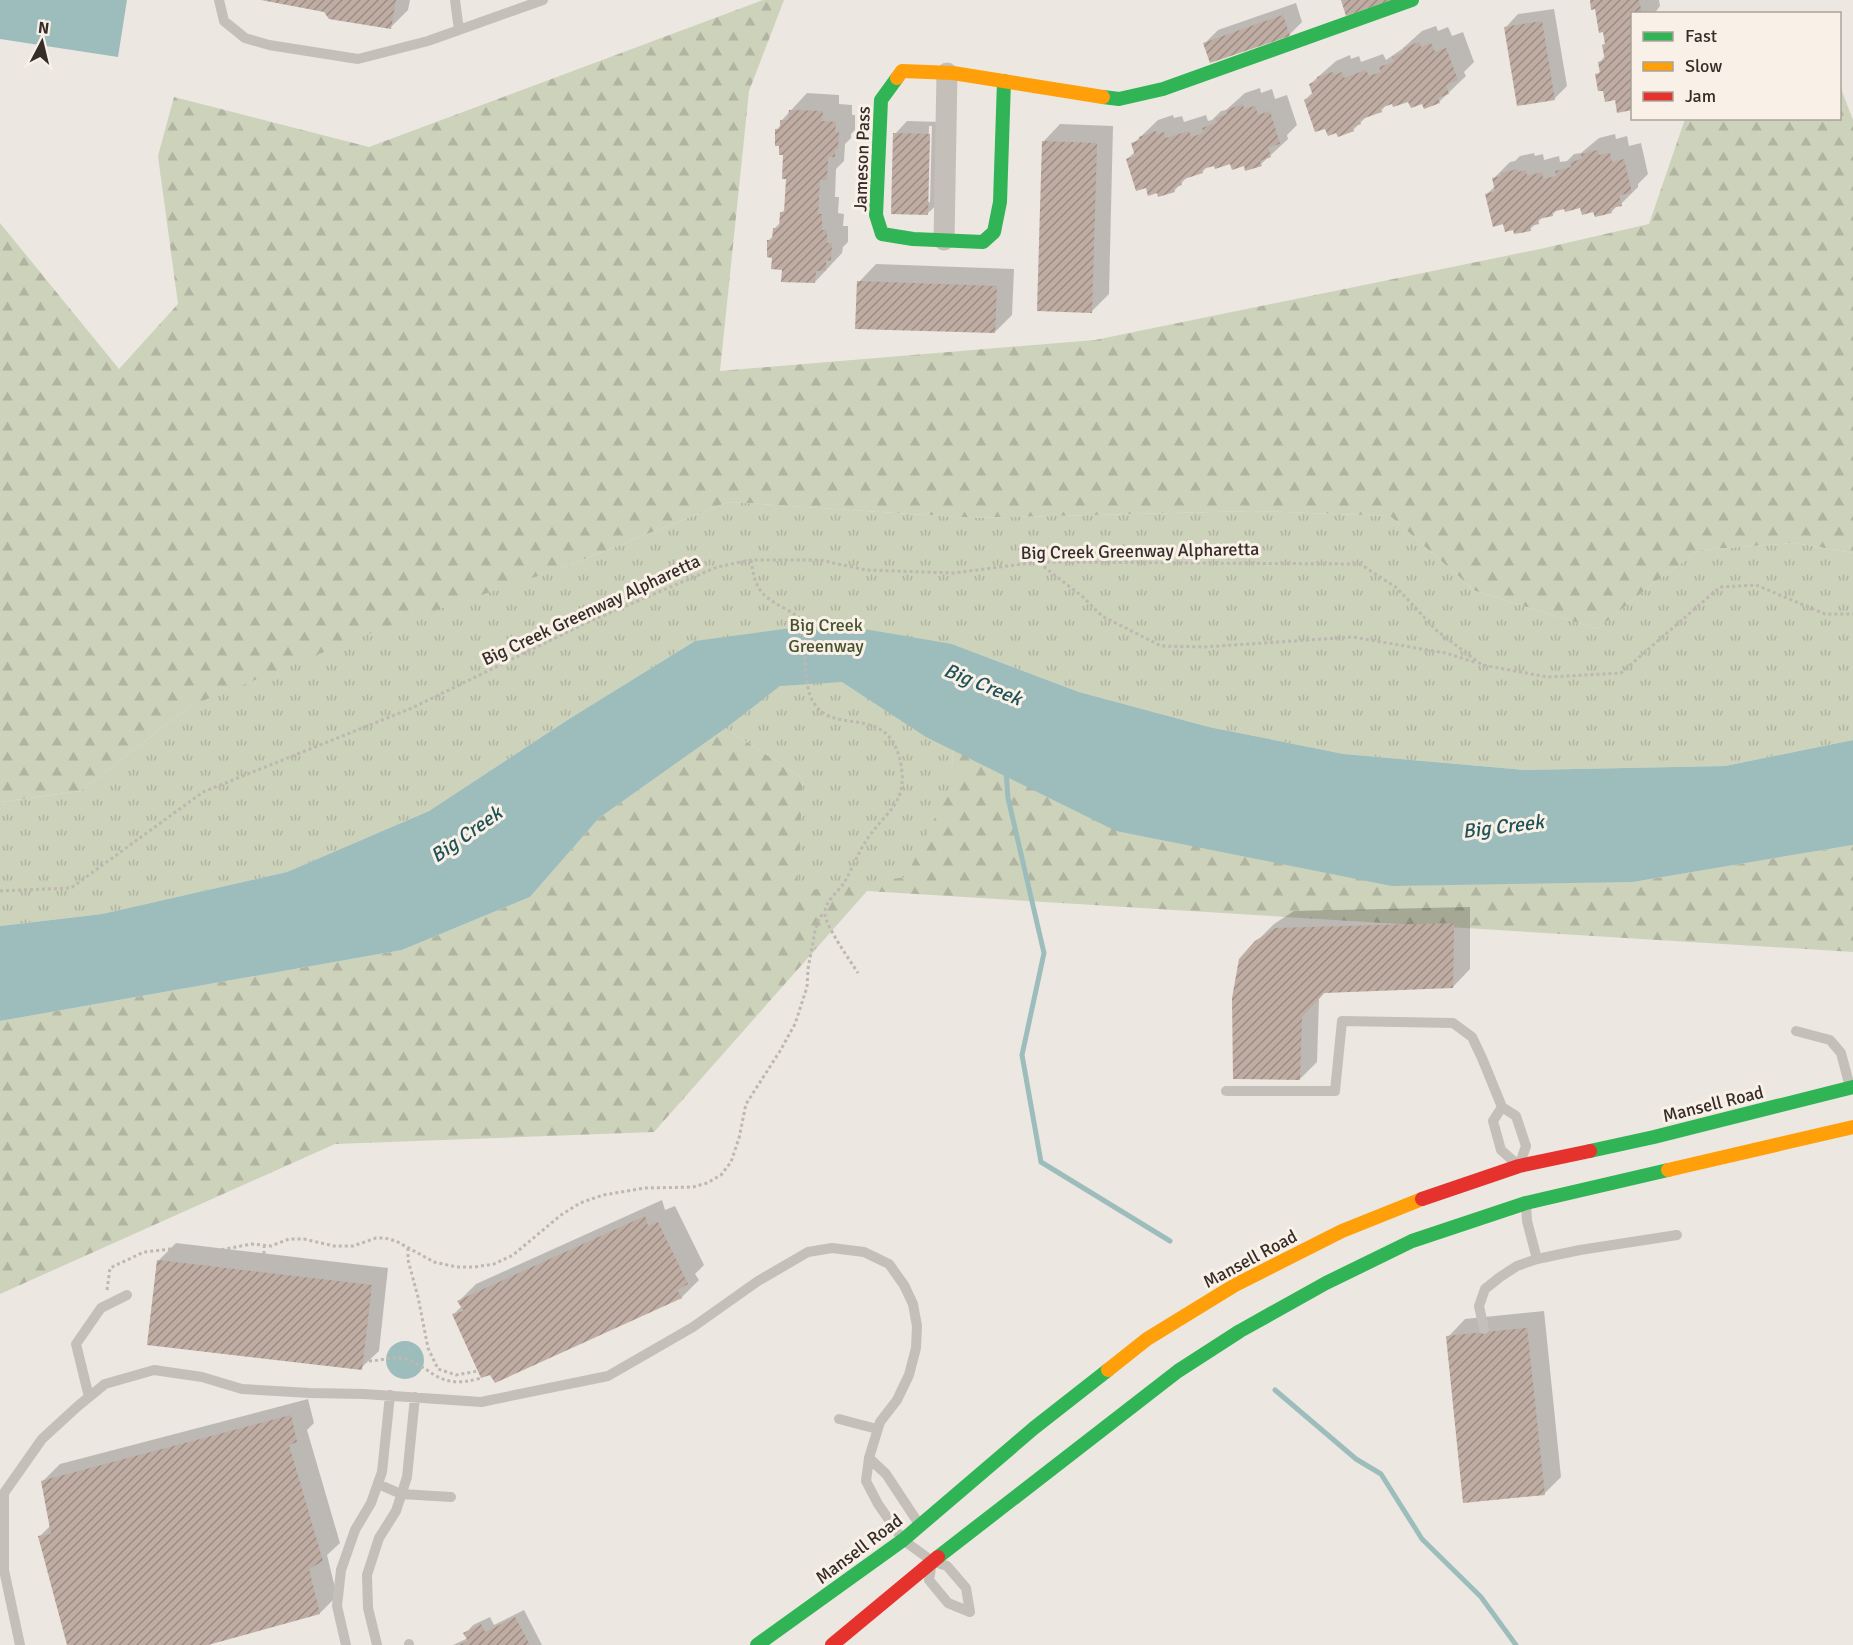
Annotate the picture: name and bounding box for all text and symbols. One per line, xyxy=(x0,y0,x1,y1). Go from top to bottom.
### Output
north arrow xyxy=(12,12,72,72)
legend xyxy=(1631,12,1841,120)
text: N xyxy=(37,18,50,39)
text: Fast xyxy=(1685,25,1717,47)
text: Slow xyxy=(1685,55,1722,77)
text: Jam xyxy=(1685,85,1716,107)
street label: Jameson Pass xyxy=(849,106,875,212)
street label: Big Creek Greenway Alpharetta xyxy=(1021,538,1259,564)
street label: Big Creek Greenway Alpharetta xyxy=(478,550,704,670)
park label: Big Creek Greenway xyxy=(788,614,864,657)
water label: Big Creek xyxy=(940,658,1027,712)
water label: Big Creek xyxy=(426,800,508,868)
water label: Big Creek xyxy=(1461,809,1547,844)
street label: Mansell Road xyxy=(1660,1081,1766,1127)
street label: Mansell Road xyxy=(1199,1225,1301,1293)
street label: Mansell Road xyxy=(811,1509,907,1589)

